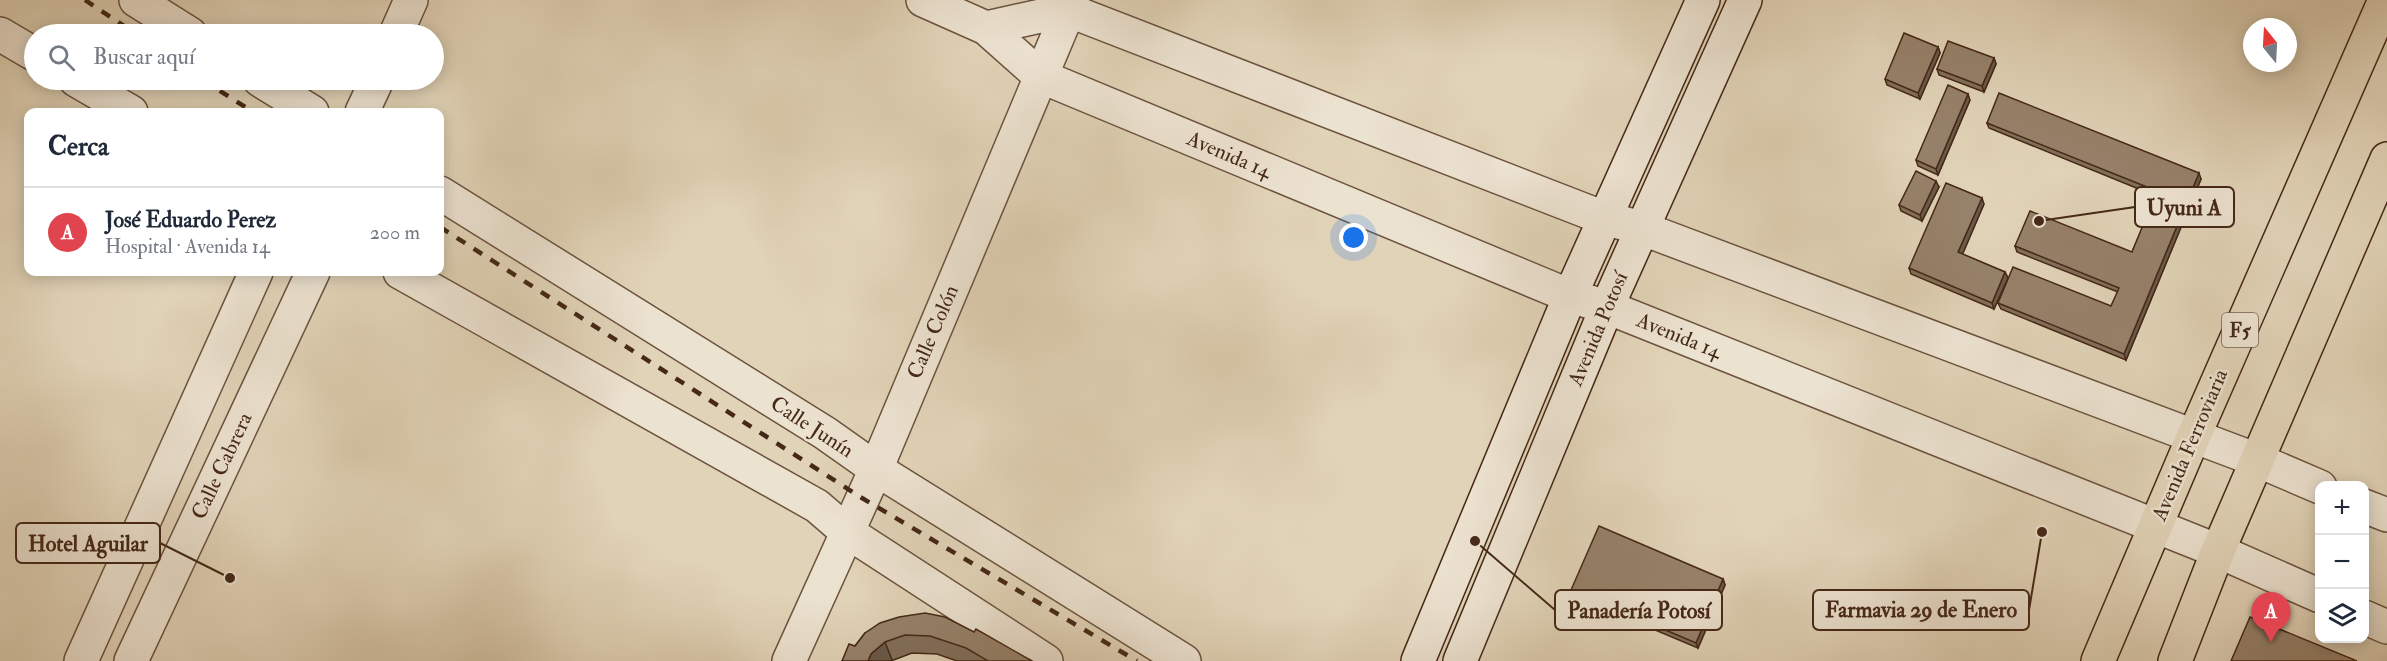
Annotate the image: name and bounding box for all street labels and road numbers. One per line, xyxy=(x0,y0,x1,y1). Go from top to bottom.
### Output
street label: Avenida 14 xyxy=(1182,125,1277,185)
street label: Avenida Potosí xyxy=(1561,266,1635,391)
street label: Calle Colón xyxy=(901,281,965,383)
street label: Avenida 14 xyxy=(1632,306,1727,366)
road number: F5 xyxy=(2222,313,2258,347)
street label: Avenida Ferroviaria xyxy=(2145,365,2234,526)
street label: Calle Junín xyxy=(765,390,859,464)
street label: Calle Cabrera xyxy=(185,408,259,524)

